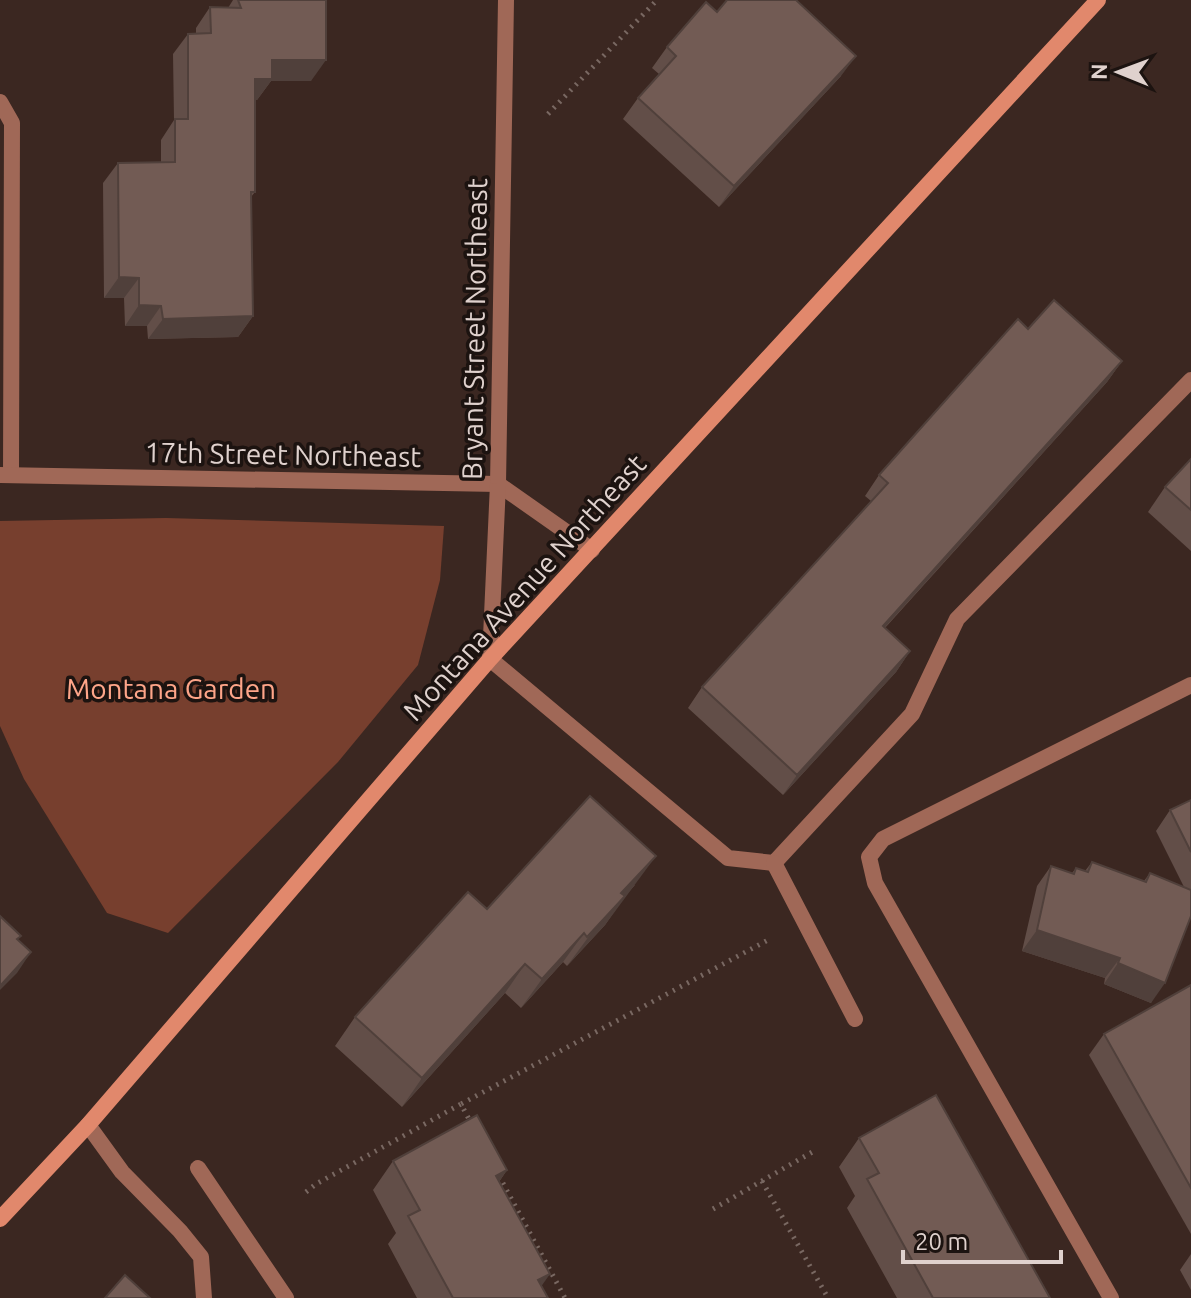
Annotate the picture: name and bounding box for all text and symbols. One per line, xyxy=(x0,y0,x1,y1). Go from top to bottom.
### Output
north arrow xyxy=(1079,32,1159,112)
text: N xyxy=(1086,63,1111,80)
street label: Bryant Street Northeast xyxy=(456,178,492,480)
street label: 17th Street Northeast xyxy=(144,436,422,472)
street label: Montana Avenue Northeast xyxy=(397,448,651,726)
park label: Montana Garden xyxy=(66,673,276,704)
scale bar xyxy=(903,1214,1061,1264)
text: 20 m xyxy=(915,1228,968,1255)

